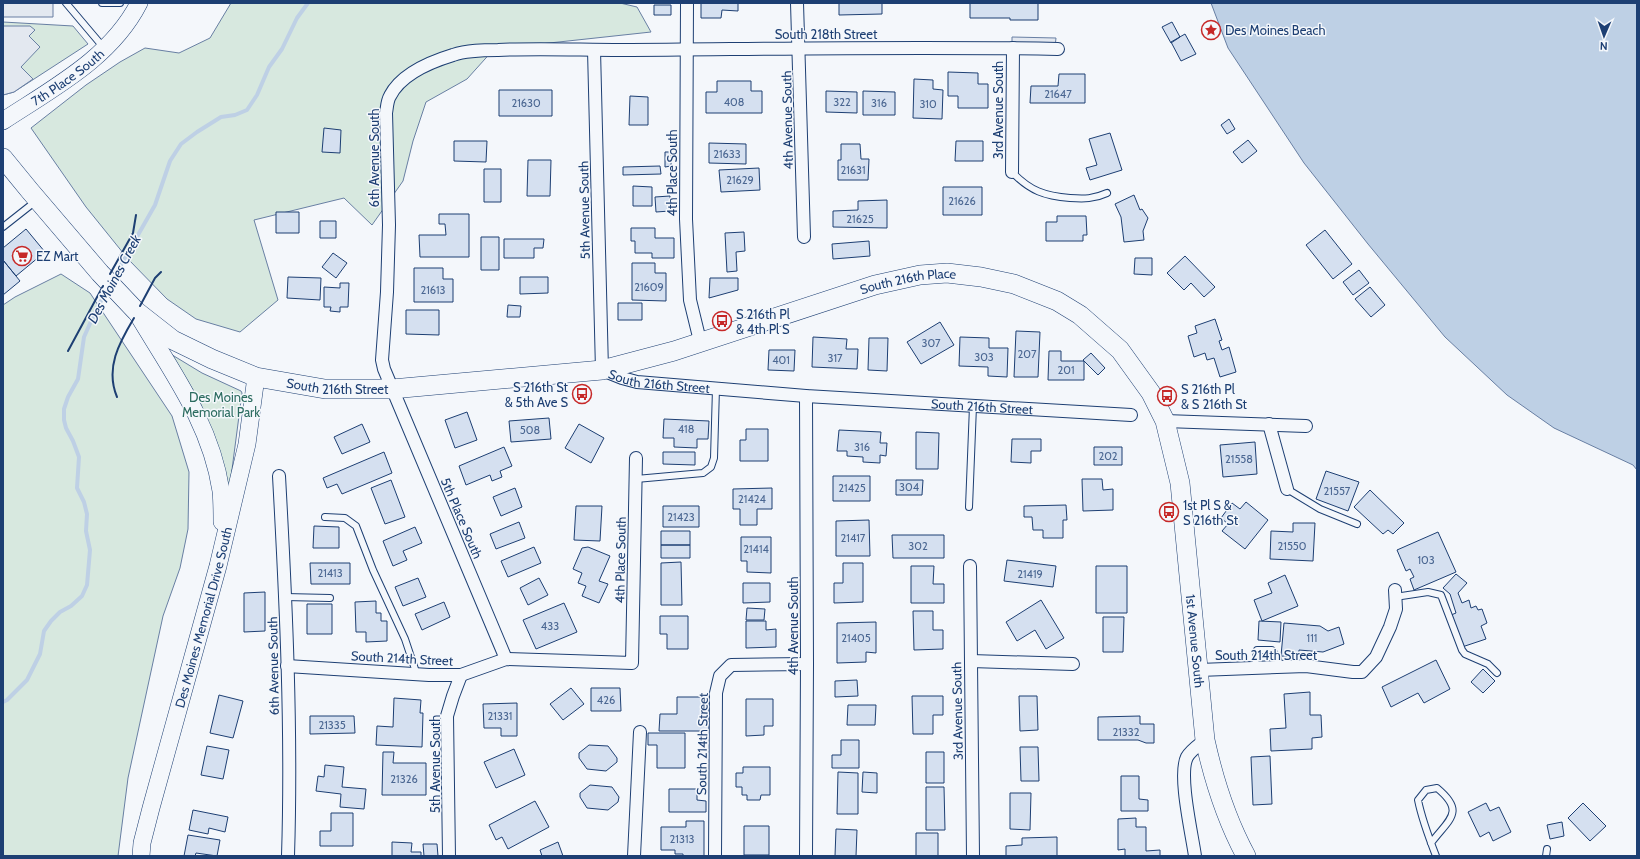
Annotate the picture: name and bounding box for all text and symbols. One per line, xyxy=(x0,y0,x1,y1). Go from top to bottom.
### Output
north arrow xyxy=(1584,16,1624,56)
place icon: Des Moines Beach xyxy=(1200,19,1222,41)
place label: Des Moines Beach xyxy=(1225,22,1325,38)
street label: South 218th Street xyxy=(775,26,878,42)
text: N xyxy=(1600,39,1608,53)
street label: 7th Place South xyxy=(28,45,107,109)
street label: 3rd Avenue South xyxy=(990,61,1006,159)
street label: 4th Avenue South xyxy=(778,70,796,170)
house number: 21647 xyxy=(1044,87,1072,101)
house number: 408 xyxy=(724,95,744,109)
house number: 322 xyxy=(833,95,851,109)
house number: 21630 xyxy=(511,96,541,110)
house number: 316 xyxy=(871,96,887,110)
house number: 310 xyxy=(919,97,937,111)
street label: 6th Avenue South xyxy=(366,109,382,207)
street label: 4th Place South xyxy=(664,130,680,216)
house number: 21633 xyxy=(713,147,741,161)
street label: 5th Avenue South xyxy=(575,161,593,259)
house number: 21631 xyxy=(840,163,866,177)
house number: 21629 xyxy=(726,173,754,187)
house number: 21626 xyxy=(948,194,976,208)
house number: 21625 xyxy=(846,212,874,226)
water label: Des Moines Creek xyxy=(83,231,145,326)
supermarket icon: EZ Mart xyxy=(11,245,33,267)
place label: EZ Mart xyxy=(36,248,79,264)
street label: South 216th Place xyxy=(858,265,957,297)
house number: 21609 xyxy=(634,280,664,294)
house number: 21613 xyxy=(420,283,446,297)
place label: S 216th Pl & 4th Pl S xyxy=(736,306,790,337)
bus stop icon: S 216th Pl & 4th Pl S xyxy=(711,310,733,332)
house number: 307 xyxy=(921,336,941,350)
house number: 207 xyxy=(1018,347,1037,361)
house number: 303 xyxy=(974,350,994,364)
house number: 317 xyxy=(827,351,843,365)
house number: 401 xyxy=(772,353,790,367)
house number: 201 xyxy=(1057,363,1075,377)
street label: South 216th Street xyxy=(606,365,711,396)
street label: South 216th Street xyxy=(285,374,389,397)
place label: S 216th St & 5th Ave S xyxy=(505,379,569,410)
place label: S 216th Pl & S 216th St xyxy=(1181,381,1248,412)
bus stop icon: S 216th St & 5th Ave S xyxy=(571,383,593,405)
bus stop icon: S 216th Pl & S 216th St xyxy=(1156,385,1178,407)
park label: Des Moines Memorial Park xyxy=(182,389,260,420)
street label: South 216th Street xyxy=(930,395,1034,417)
house number: 418 xyxy=(678,422,694,436)
house number: 508 xyxy=(520,423,540,437)
house number: 316 xyxy=(854,440,870,454)
house number: 202 xyxy=(1098,449,1118,463)
house number: 21558 xyxy=(1225,452,1253,466)
street label: 5th Place South xyxy=(438,475,486,561)
house number: 304 xyxy=(899,480,920,494)
house number: 21425 xyxy=(838,481,866,495)
house number: 21557 xyxy=(1324,484,1351,498)
house number: 21424 xyxy=(738,492,767,506)
place label: 1st Pl S & S 216th St xyxy=(1183,497,1239,528)
bus stop icon: 1st Pl S & S 216th St xyxy=(1158,501,1180,523)
house number: 21423 xyxy=(667,510,695,524)
street label: 4th Place South xyxy=(611,516,629,604)
street label: Des Moines Memorial Drive South xyxy=(171,525,235,710)
house number: 21417 xyxy=(841,531,866,545)
house number: 302 xyxy=(908,539,928,553)
house number: 21550 xyxy=(1278,539,1307,553)
house number: 21414 xyxy=(743,542,769,556)
house number: 103 xyxy=(1417,553,1435,567)
house number: 21413 xyxy=(317,566,343,580)
house number: 21419 xyxy=(1017,567,1043,581)
street label: 4th Avenue South xyxy=(785,577,801,676)
street label: 1st Avenue South xyxy=(1183,593,1208,689)
street label: 6th Avenue South xyxy=(264,616,282,716)
house number: 433 xyxy=(541,619,559,633)
house number: 21405 xyxy=(841,631,871,645)
house number: 111 xyxy=(1307,631,1317,645)
street label: South 214th Street xyxy=(351,647,454,669)
street label: South 214th Street xyxy=(1215,647,1318,663)
street label: 3rd Avenue South xyxy=(948,662,966,760)
street label: South 214th Street xyxy=(693,692,711,795)
house number: 426 xyxy=(597,693,615,707)
house number: 21331 xyxy=(488,709,512,723)
street label: 5th Avenue South xyxy=(427,715,443,813)
house number: 21335 xyxy=(318,718,346,732)
house number: 21332 xyxy=(1112,725,1140,739)
house number: 21326 xyxy=(390,772,418,786)
house number: 21313 xyxy=(670,832,694,846)

